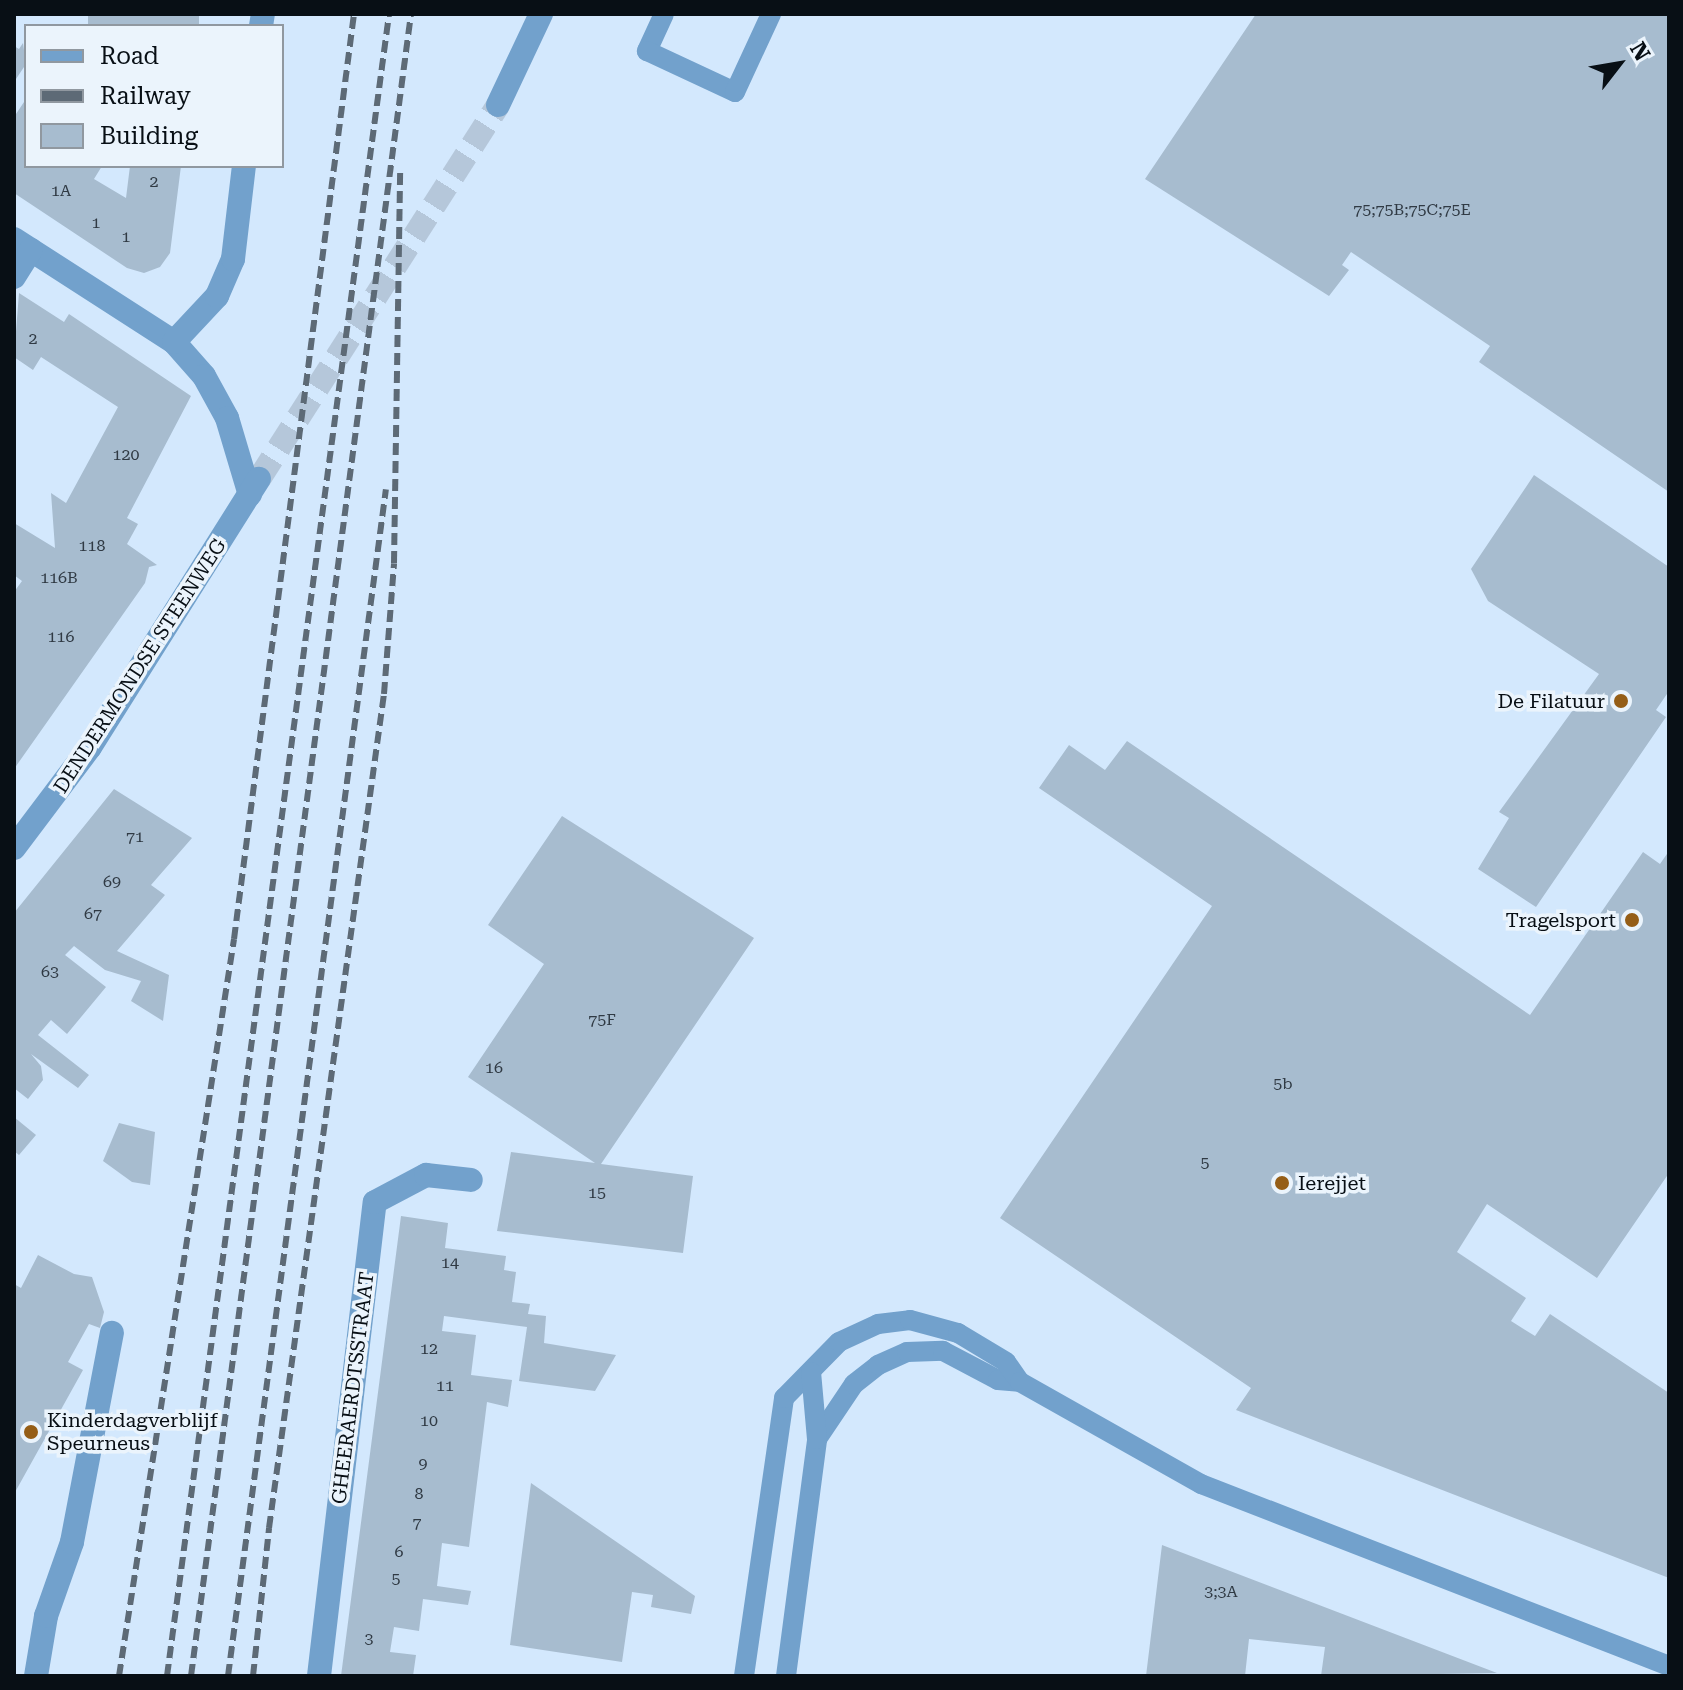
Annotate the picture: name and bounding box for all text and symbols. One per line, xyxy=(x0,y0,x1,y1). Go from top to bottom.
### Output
legend xyxy=(24,24,284,168)
north arrow xyxy=(1579,24,1659,104)
text: N xyxy=(1625,38,1655,65)
text: Road xyxy=(100,42,159,70)
text: Railway xyxy=(100,82,191,110)
text: Building xyxy=(100,122,198,150)
house number: 2 xyxy=(150,172,158,192)
house number: 1A xyxy=(51,181,71,201)
house number: 75;75B;75C;75E xyxy=(1353,200,1471,220)
house number: 1 xyxy=(92,213,100,233)
house number: 1 xyxy=(122,227,130,247)
house number: 2 xyxy=(29,329,37,349)
house number: 120 xyxy=(113,445,139,465)
street label: DENDERMONDSE STEENWEG xyxy=(49,534,231,798)
house number: 118 xyxy=(79,536,105,556)
house number: 116B xyxy=(40,568,78,588)
house number: 116 xyxy=(48,627,74,647)
place label: De Filatuur xyxy=(1498,689,1605,713)
marker: De Filatuur xyxy=(1612,692,1630,710)
house number: 71 xyxy=(126,827,144,847)
house number: 69 xyxy=(103,872,121,892)
house number: 67 xyxy=(84,904,102,924)
place label: Tragelsport xyxy=(1505,908,1616,932)
marker: Tragelsport xyxy=(1623,911,1641,929)
house number: 63 xyxy=(41,962,59,982)
house number: 75F xyxy=(588,1010,616,1030)
house number: 16 xyxy=(485,1058,503,1078)
house number: 5b xyxy=(1273,1074,1293,1094)
house number: 5 xyxy=(1201,1153,1209,1173)
place label: Ierejjet xyxy=(1298,1171,1366,1195)
marker: Ierejjet xyxy=(1273,1174,1291,1192)
house number: 15 xyxy=(588,1183,606,1203)
house number: 14 xyxy=(441,1253,459,1273)
street label: GHEERAERDTSSTRAAT xyxy=(327,1270,379,1506)
house number: 12 xyxy=(420,1339,438,1359)
house number: 11 xyxy=(436,1376,454,1396)
place label: Kinderdagverblijf Speurneus xyxy=(47,1408,217,1455)
house number: 10 xyxy=(420,1411,438,1431)
marker: Kinderdagverblijf Speurneus xyxy=(22,1423,40,1441)
house number: 9 xyxy=(419,1454,427,1474)
house number: 8 xyxy=(415,1484,423,1504)
house number: 7 xyxy=(413,1513,421,1533)
house number: 6 xyxy=(395,1542,403,1562)
house number: 5 xyxy=(392,1569,400,1589)
house number: 3;3A xyxy=(1204,1582,1238,1602)
house number: 3 xyxy=(365,1629,373,1649)

